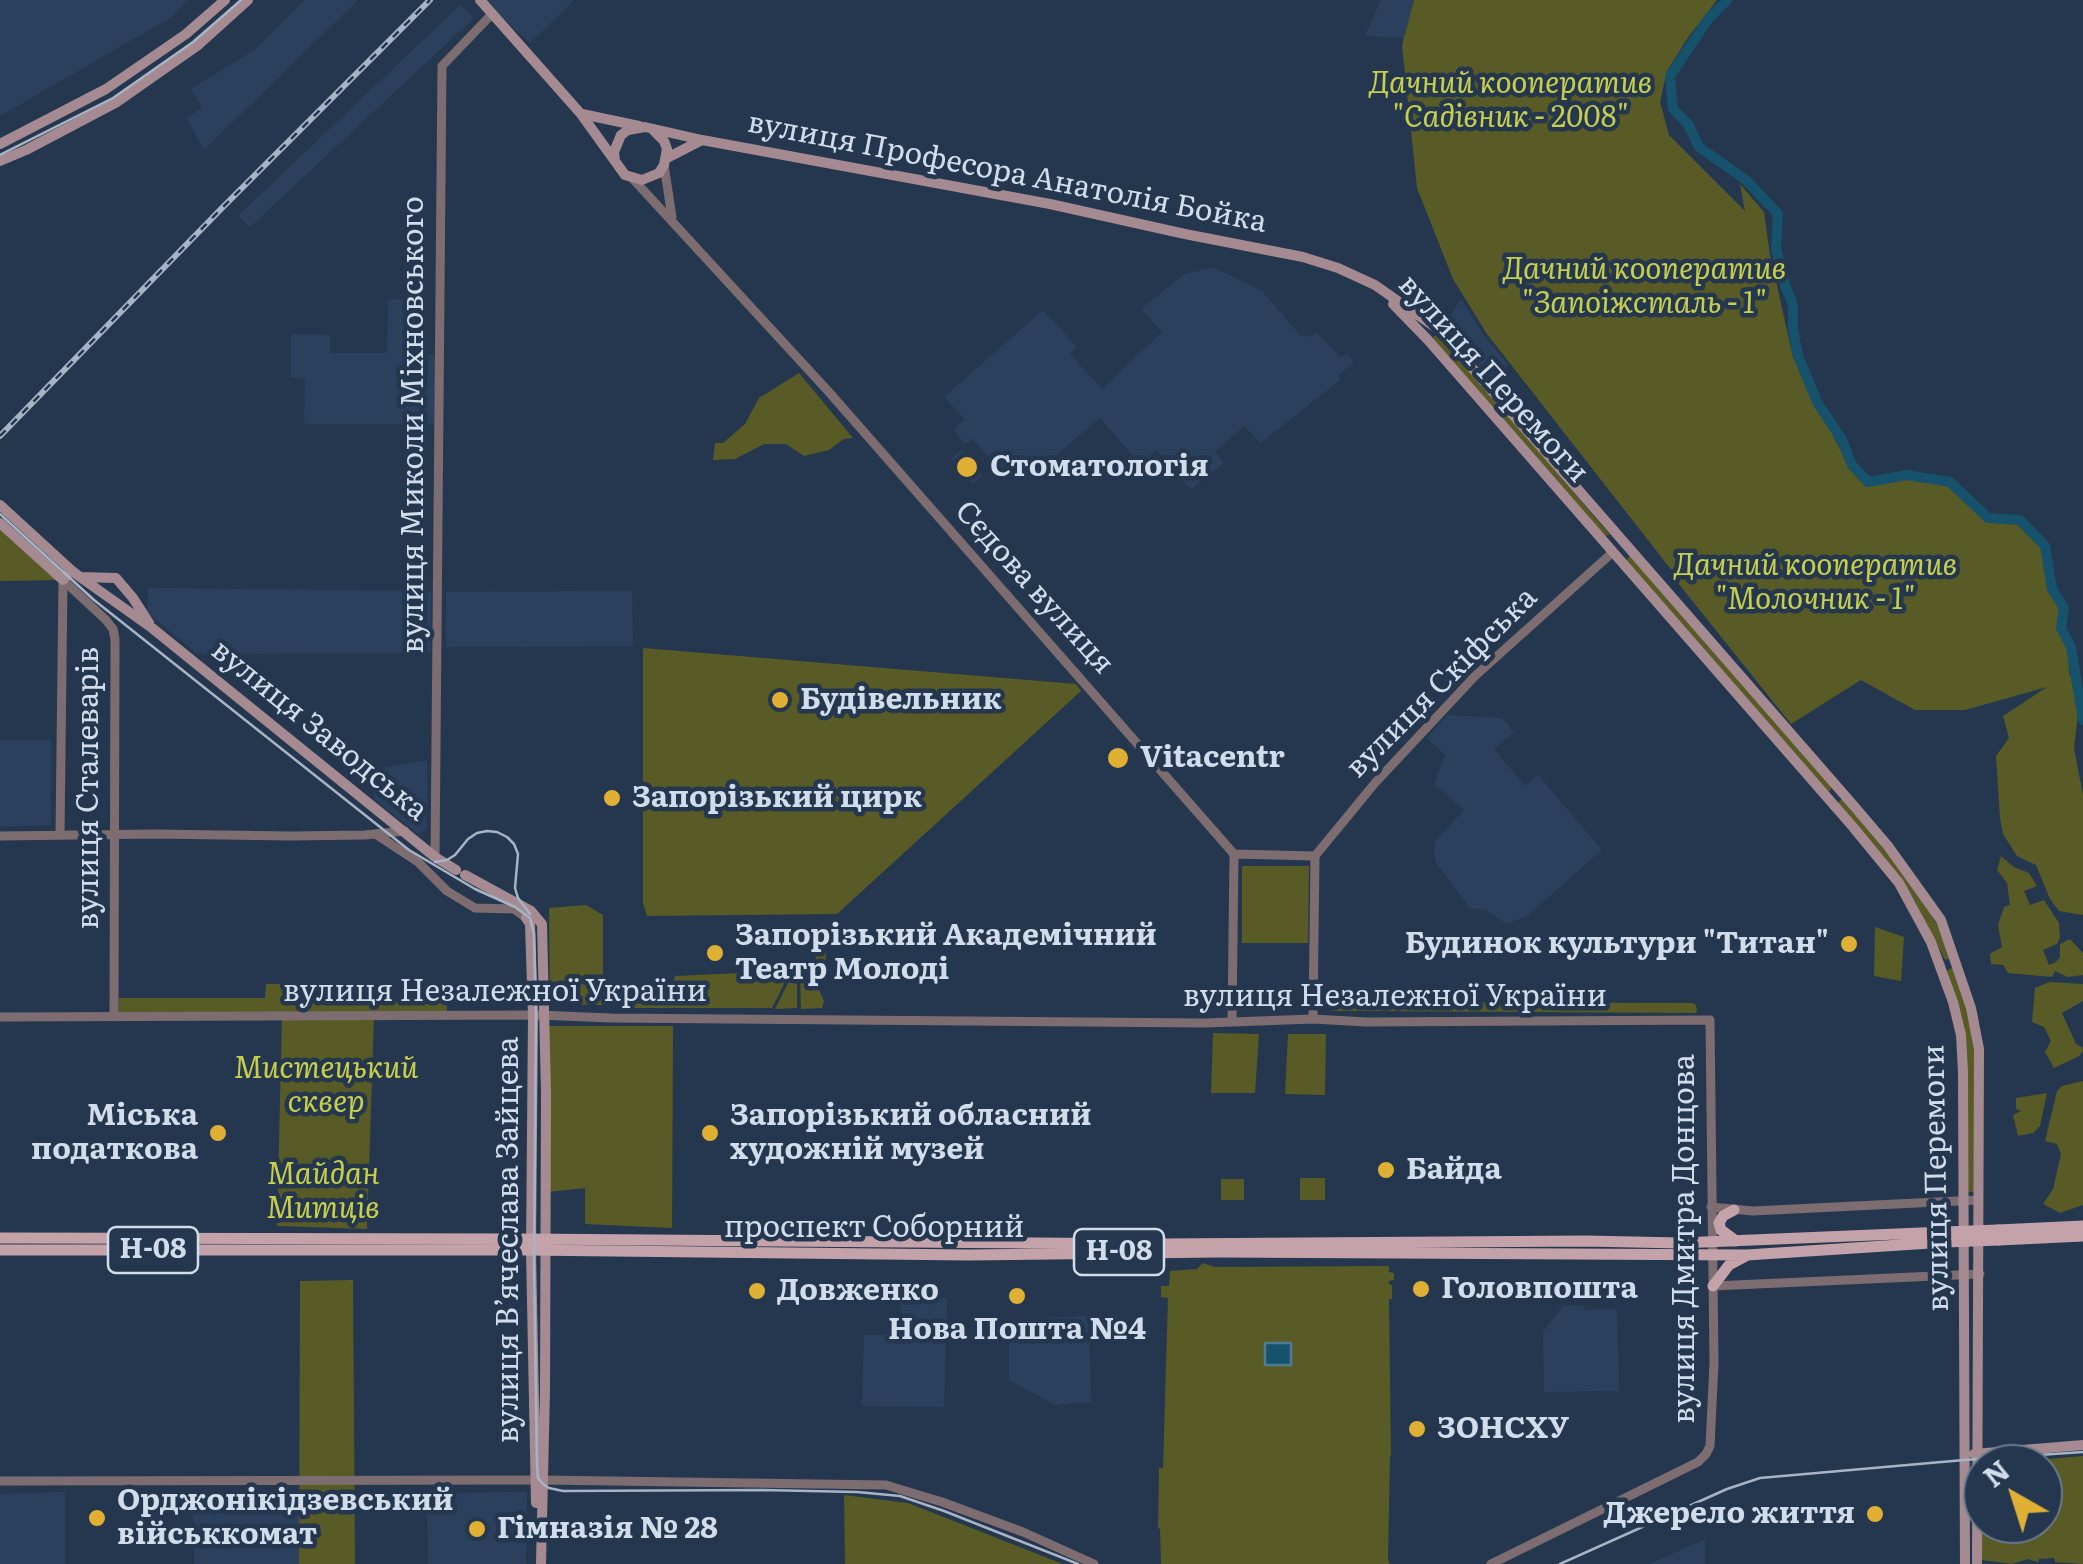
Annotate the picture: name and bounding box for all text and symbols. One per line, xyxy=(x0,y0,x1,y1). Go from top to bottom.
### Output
park label: Дачний кооператив "Садівник - 2008" xyxy=(1368,66,1652,136)
street label: вулиця Професора Анатолія Бойка xyxy=(744,105,1270,241)
street label: вулиця Миколи Міхновського xyxy=(396,196,432,654)
park label: Дачний кооператив "Запоіжсталь - 1" xyxy=(1502,252,1786,322)
street label: вулиця Перемоги xyxy=(1390,268,1596,490)
place label: Стоматологія xyxy=(990,449,1209,485)
marker: Стоматологія xyxy=(954,454,980,480)
street label: Сєдова вулиця xyxy=(947,494,1121,682)
park label: Дачний кооператив "Молочник - 1" xyxy=(1673,548,1957,618)
street label: вулиця Скіфська xyxy=(1339,580,1545,786)
street label: вулиця Заводська xyxy=(204,633,434,829)
street label: вулиця Сталеварів xyxy=(71,647,107,929)
place label: Будівельник xyxy=(800,682,1002,718)
marker: Будівельник xyxy=(769,689,791,711)
place label: Vitacentr xyxy=(1140,740,1285,776)
marker: Vitacentr xyxy=(1105,745,1131,771)
place label: Запорізький цирк xyxy=(632,780,922,816)
marker: Запорізький цирк xyxy=(601,787,623,809)
place label: Запорізький Академічний Театр Молоді xyxy=(735,918,1157,988)
place label: Будинок культури "Титан" xyxy=(1405,926,1829,962)
marker: Будинок культури "Титан" xyxy=(1838,933,1860,955)
marker: Запорізький Академічний Театр Молоді xyxy=(704,942,726,964)
street label: вулиця Незалежної України xyxy=(283,974,707,1010)
street label: вулиця Незалежної України xyxy=(1183,979,1607,1015)
street label: вулиця Вʼячеслава Зайцева xyxy=(491,1037,527,1443)
street label: вулиця Перемоги xyxy=(1917,1044,1957,1312)
park label: Мистецький сквер xyxy=(234,1051,418,1122)
street label: вулиця Дмитра Донцова xyxy=(1667,1054,1703,1424)
place label: Міська податкова xyxy=(31,1098,198,1168)
place label: Запорізький обласний художній музей xyxy=(730,1098,1092,1168)
marker: Міська податкова xyxy=(207,1122,229,1144)
marker: Запорізький обласний художній музей xyxy=(699,1122,721,1144)
place label: Байда xyxy=(1406,1152,1502,1188)
park label: Майдан Митців xyxy=(266,1157,380,1228)
marker: Байда xyxy=(1375,1159,1397,1181)
street label: проспект Соборний xyxy=(724,1210,1024,1246)
road number: Н-08 xyxy=(108,1227,198,1273)
road number: Н-08 xyxy=(1074,1229,1164,1275)
place label: Головпошта xyxy=(1441,1271,1638,1307)
place label: Довженко xyxy=(777,1273,939,1309)
marker: Головпошта xyxy=(1410,1278,1432,1300)
marker: Довженко xyxy=(746,1280,768,1302)
marker: Нова Пошта №4 xyxy=(1006,1285,1028,1307)
place label: Нова Пошта №4 xyxy=(888,1312,1146,1348)
place label: ЗОНСХУ xyxy=(1437,1411,1569,1447)
marker: ЗОНСХУ xyxy=(1406,1418,1428,1440)
north arrow xyxy=(1963,1444,2063,1544)
text: N xyxy=(1973,1449,2018,1496)
place label: Орджонікідзевський військкомат xyxy=(117,1483,454,1554)
place label: Джерело життя xyxy=(1604,1496,1855,1532)
marker: Джерело життя xyxy=(1864,1503,1886,1525)
marker: Орджонікідзевський військкомат xyxy=(86,1507,108,1529)
place label: Гімназія № 28 xyxy=(497,1511,718,1547)
marker: Гімназія № 28 xyxy=(466,1518,488,1540)

